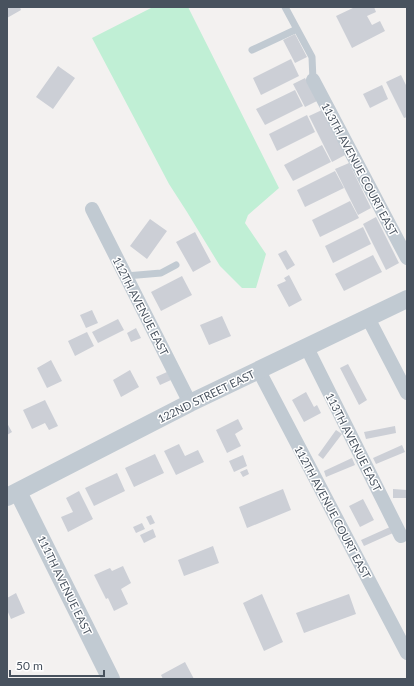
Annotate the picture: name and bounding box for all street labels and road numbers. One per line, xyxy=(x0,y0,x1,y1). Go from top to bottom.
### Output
street label: 113TH AVENUE COURT EAST xyxy=(319,100,401,238)
street label: 112TH AVENUE EAST xyxy=(110,254,172,358)
street label: 122ND STREET EAST xyxy=(156,367,257,425)
street label: 113TH AVENUE EAST xyxy=(323,390,385,494)
street label: 112TH AVENUE COURT EAST xyxy=(292,443,374,581)
street label: 111TH AVENUE EAST xyxy=(35,533,95,637)

